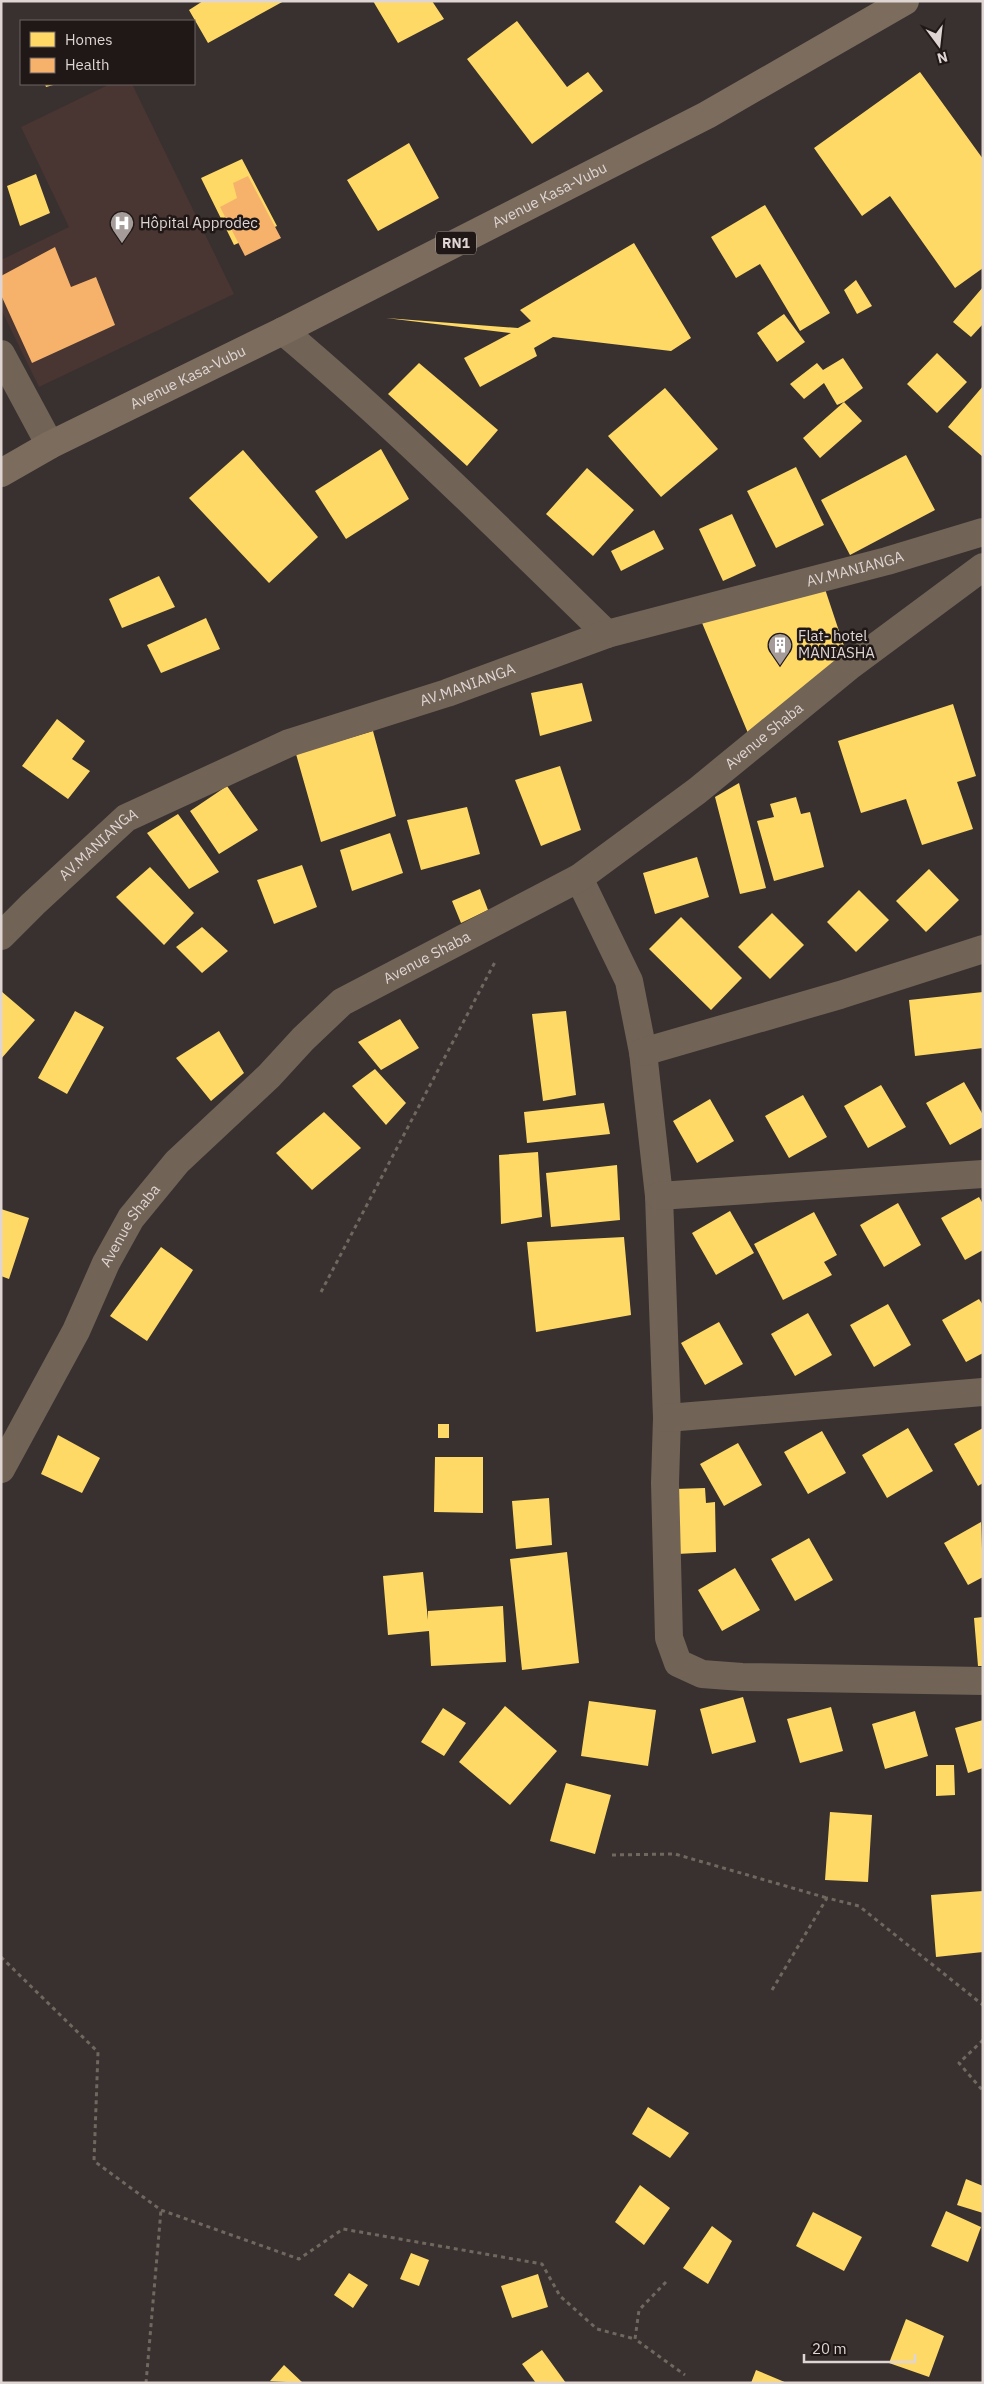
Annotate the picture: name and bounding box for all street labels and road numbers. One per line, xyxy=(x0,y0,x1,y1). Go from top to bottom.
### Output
street label: Avenue Kasa-Vubu xyxy=(489,158,610,232)
road number: RN1 xyxy=(436,232,476,254)
street label: Avenue Kasa-Vubu xyxy=(127,341,249,413)
street label: AV.MANIANGA xyxy=(804,546,906,591)
street label: AV.MANIANGA xyxy=(417,659,518,710)
street label: Avenue Shaba xyxy=(721,698,807,773)
street label: AV.MANIANGA xyxy=(55,804,141,884)
street label: Avenue Shaba xyxy=(380,927,473,988)
street label: Avenue Shaba xyxy=(96,1180,164,1270)

